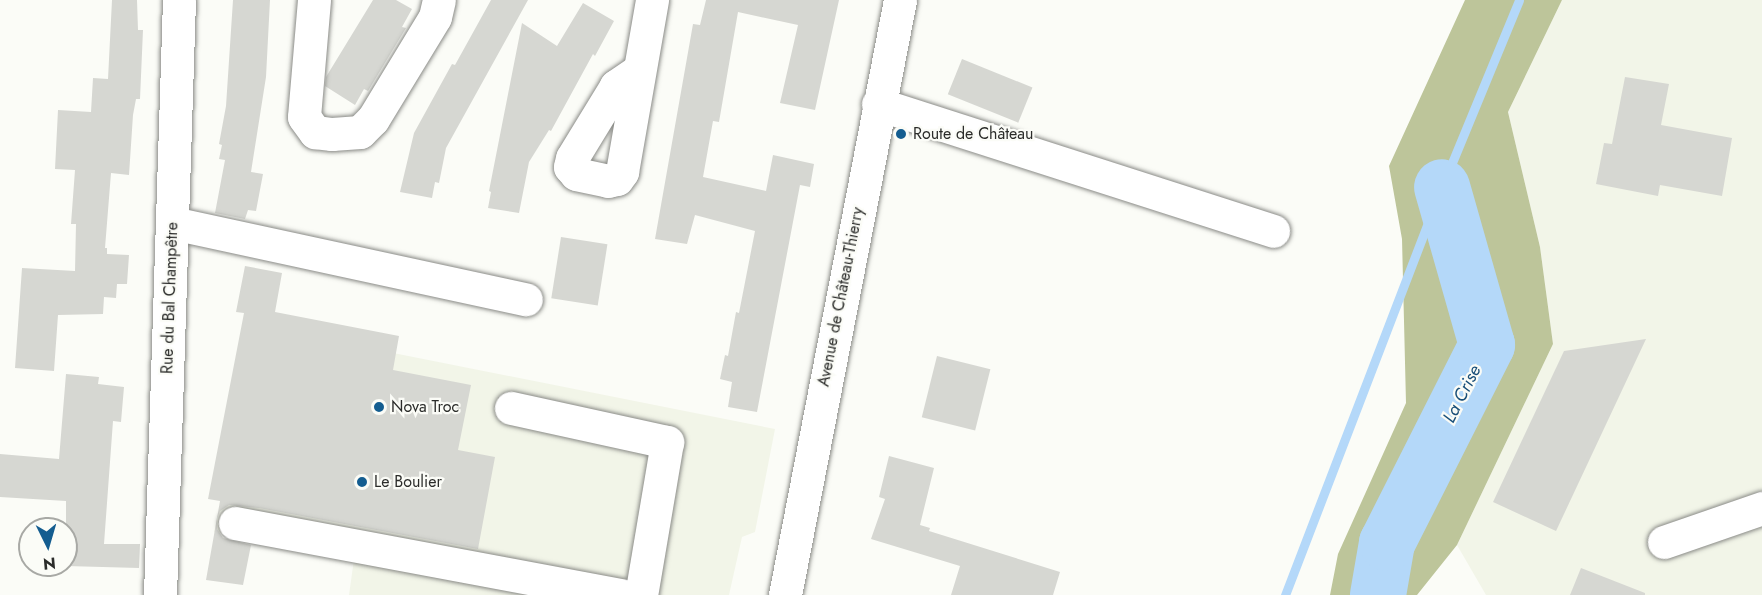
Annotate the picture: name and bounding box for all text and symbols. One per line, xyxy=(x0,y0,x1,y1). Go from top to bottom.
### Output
place label: Route de Château xyxy=(913,124,1033,144)
marker: Route de Château xyxy=(894,127,908,141)
street label: Avenue de Château-Thierry xyxy=(814,206,868,388)
street label: Rue du Bal Champêtre xyxy=(158,222,182,374)
water label: La Crise xyxy=(1438,362,1486,426)
place label: Nova Troc xyxy=(391,397,459,417)
marker: Nova Troc xyxy=(372,400,386,414)
place label: Le Boulier xyxy=(374,472,442,492)
marker: Le Boulier xyxy=(355,475,369,489)
north arrow xyxy=(18,517,78,577)
text: N xyxy=(42,551,57,575)

